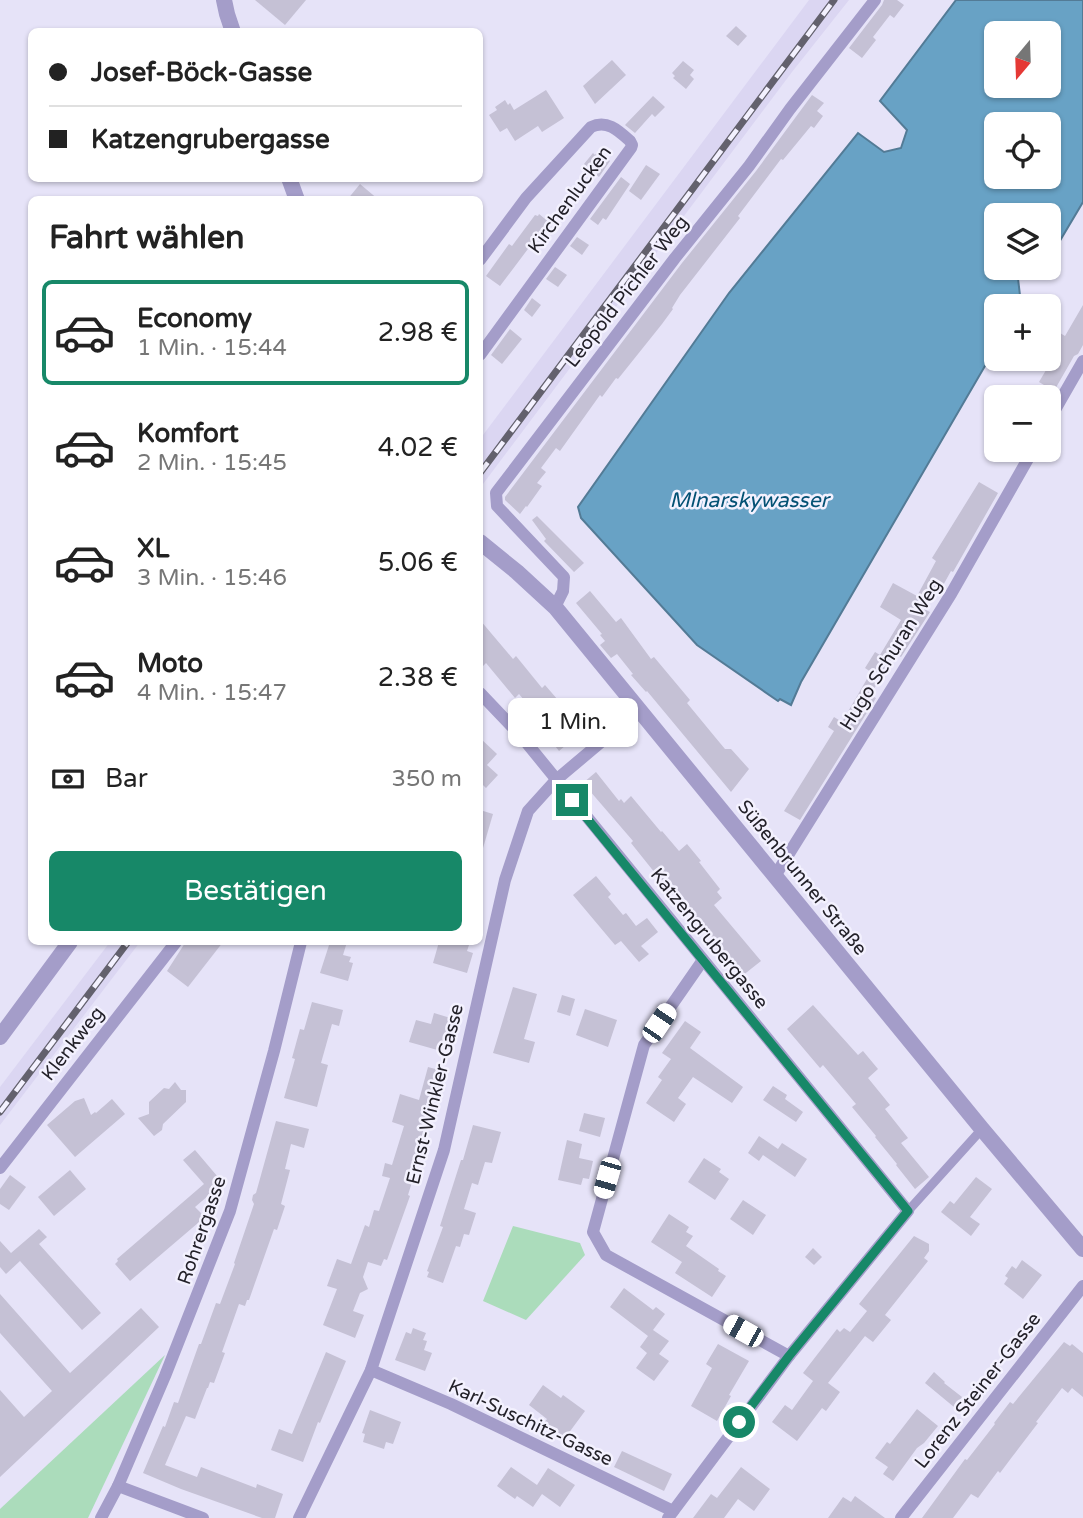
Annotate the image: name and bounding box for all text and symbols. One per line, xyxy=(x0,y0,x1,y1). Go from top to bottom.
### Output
north arrow xyxy=(984,21,1060,98)
map controls xyxy=(984,21,1061,462)
text: Josef-Böck-Gasse xyxy=(91,57,312,88)
button: locate xyxy=(984,112,1061,189)
text: Katzengrubergasse xyxy=(91,124,330,155)
street label: Kirchenlucken xyxy=(523,142,616,258)
button: layers xyxy=(984,203,1061,280)
street label: Leopold Pichler Weg xyxy=(561,211,693,372)
text: Fahrt wählen xyxy=(49,219,245,257)
button: + xyxy=(984,294,1061,371)
icon: car xyxy=(53,301,116,364)
text: Economy xyxy=(137,303,252,334)
text: 2.98 € xyxy=(378,317,458,348)
text: 1 Min. · 15:44 xyxy=(137,334,287,362)
button: − xyxy=(984,385,1061,462)
icon: car xyxy=(53,416,116,479)
text: Komfort xyxy=(137,418,239,449)
text: 4.02 € xyxy=(378,432,458,463)
text: 2 Min. · 15:45 xyxy=(137,449,287,477)
water label: Mlnarskywasser xyxy=(669,488,832,513)
icon: car xyxy=(53,531,116,594)
text: XL xyxy=(137,533,169,564)
text: 5.06 € xyxy=(378,547,458,578)
text: 3 Min. · 15:46 xyxy=(137,564,287,592)
street label: Hugo Schuran Weg xyxy=(835,575,946,734)
icon: car xyxy=(53,646,116,709)
text: Moto xyxy=(137,648,203,679)
text: 2.38 € xyxy=(378,662,458,693)
text: 4 Min. · 15:47 xyxy=(137,679,287,707)
callout: 1 Min. xyxy=(507,698,637,748)
text: 1 Min. xyxy=(539,708,607,736)
icon: cash xyxy=(49,760,87,798)
text: Bar xyxy=(105,763,148,794)
text: 350 m xyxy=(392,765,462,793)
route end xyxy=(556,784,588,816)
street label: Süßenbrunner Straße xyxy=(733,796,871,959)
button: Bestätigen xyxy=(49,851,462,931)
street label: Katzengrubergasse xyxy=(646,864,773,1013)
car xyxy=(639,1000,680,1046)
street label: Klenkweg xyxy=(37,1002,108,1085)
street label: Ernst-Winkler-Gasse xyxy=(402,1002,468,1187)
car xyxy=(592,1155,623,1201)
street label: Rohrergasse xyxy=(173,1173,231,1287)
street label: Lorenz Steiner-Gasse xyxy=(910,1308,1045,1473)
car xyxy=(720,1312,767,1350)
street label: Karl-Suschitz-Gasse xyxy=(445,1375,616,1471)
route start xyxy=(723,1406,755,1438)

